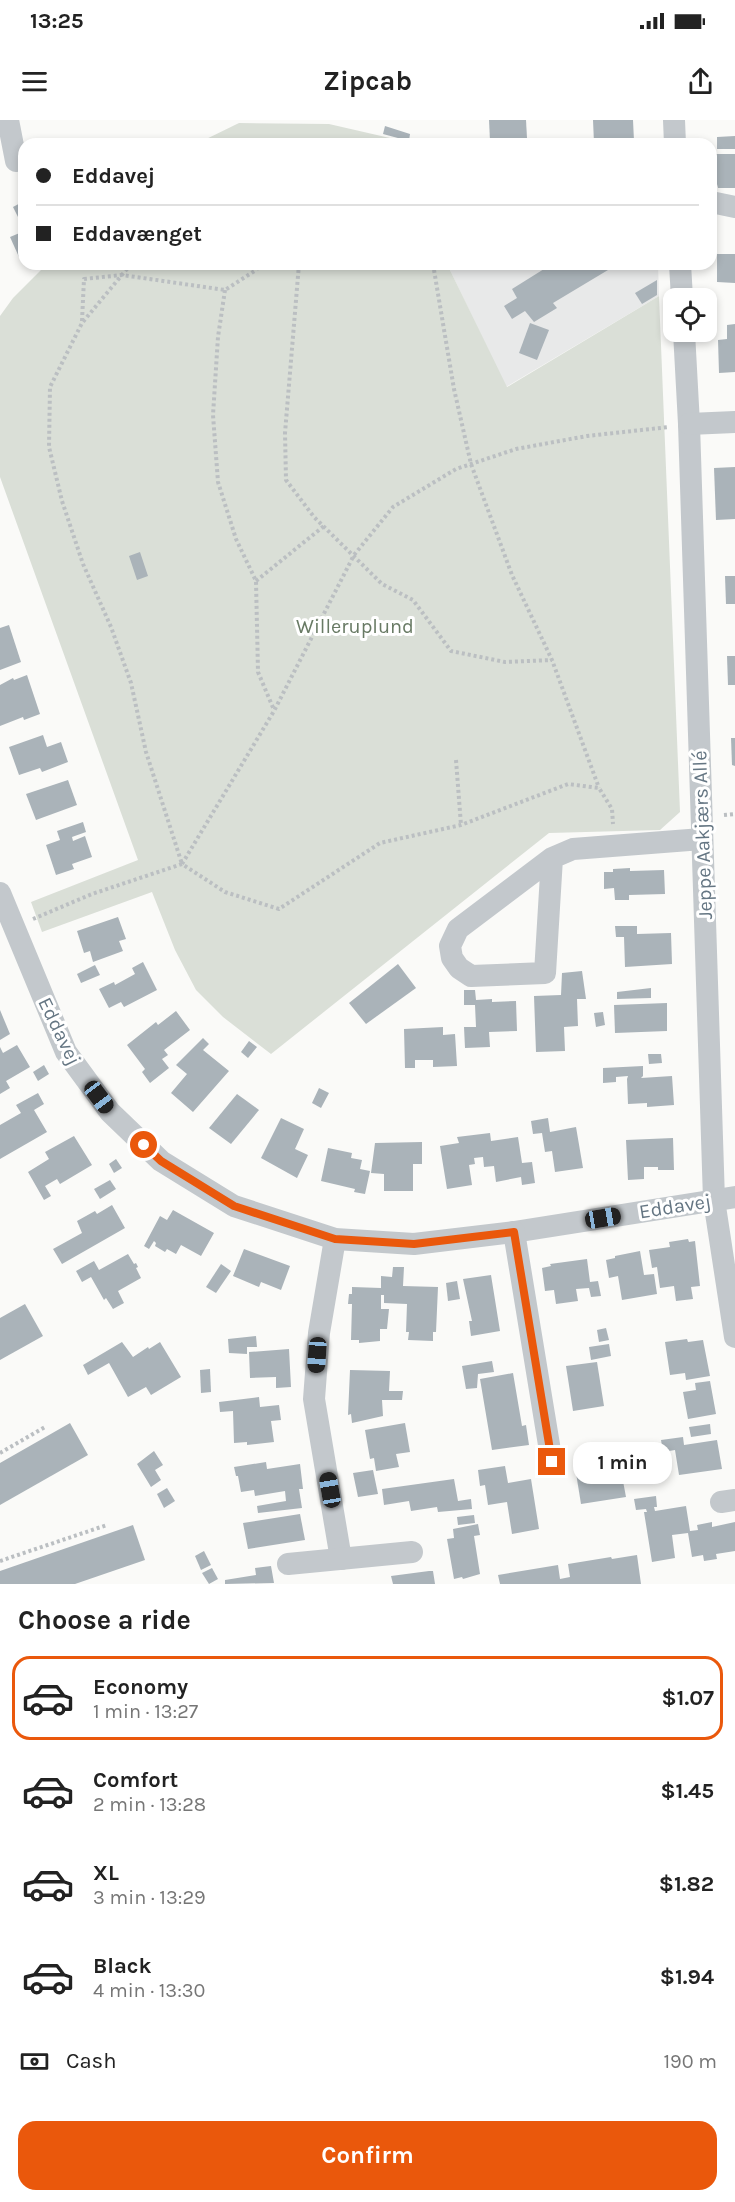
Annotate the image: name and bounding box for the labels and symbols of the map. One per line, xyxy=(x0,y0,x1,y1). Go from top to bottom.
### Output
park label: Willeruplund xyxy=(296,615,414,638)
street label: Jeppe Aakjærs Allé xyxy=(688,750,717,920)
street label: Eddavej xyxy=(33,994,86,1069)
car xyxy=(81,1077,117,1117)
route start xyxy=(130,1131,157,1158)
street label: Eddavej xyxy=(637,1189,713,1224)
car xyxy=(584,1206,622,1230)
car xyxy=(307,1336,327,1374)
callout: 1 min xyxy=(573,1441,672,1483)
route end xyxy=(538,1448,565,1475)
car xyxy=(318,1471,342,1509)

